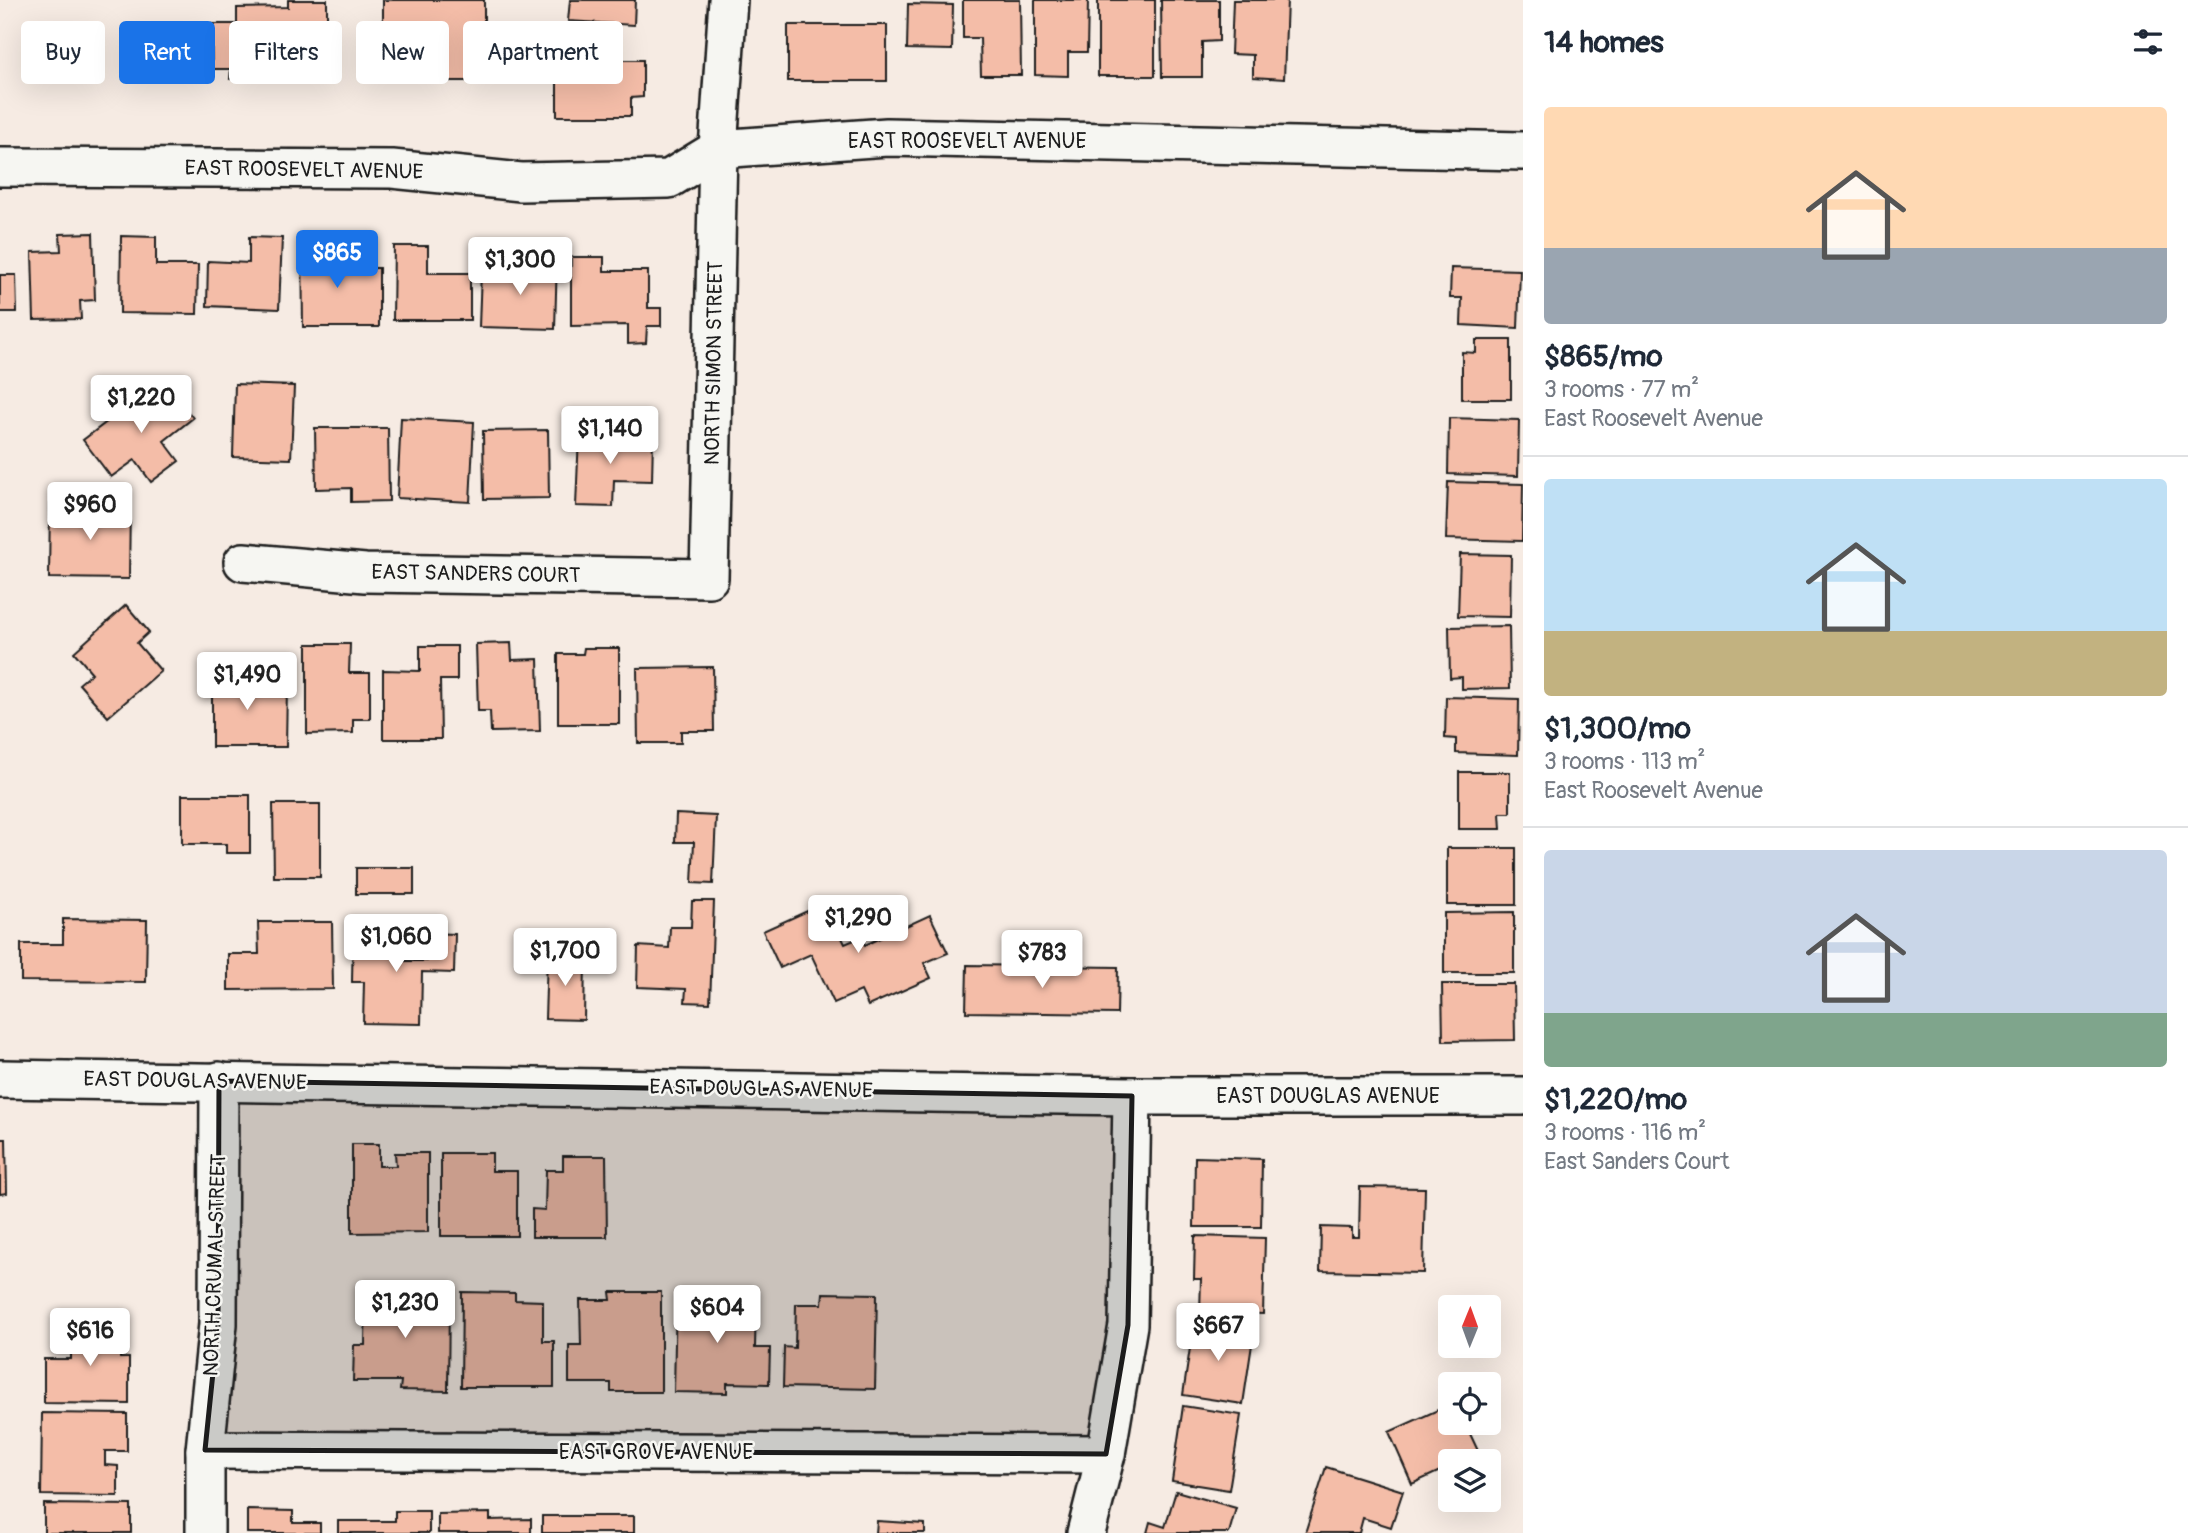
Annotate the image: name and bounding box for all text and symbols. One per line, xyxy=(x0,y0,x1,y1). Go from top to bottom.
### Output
chip: Buy xyxy=(21,21,105,84)
chip: Rent xyxy=(119,21,215,84)
chip: Filters xyxy=(229,21,342,84)
chip: New xyxy=(356,21,449,84)
chip: Apartment xyxy=(463,21,623,84)
icon: filters xyxy=(2129,23,2167,61)
text: 14 homes xyxy=(1544,24,1664,61)
street label: EAST ROOSEVELT AVENUE xyxy=(848,128,1086,155)
icon: home xyxy=(1793,152,1919,278)
street label: EAST ROOSEVELT AVENUE xyxy=(184,154,424,186)
pin: $865 xyxy=(296,230,378,290)
text: $865 xyxy=(312,238,362,267)
pin: $1,300 xyxy=(463,238,577,297)
text: $1,300 xyxy=(484,245,556,274)
street label: NORTH SIMON STREET xyxy=(699,260,729,465)
text: $865/mo xyxy=(1544,338,1663,375)
text: 3 rooms · 77 m² xyxy=(1544,375,1699,404)
pin: $1,220 xyxy=(84,376,198,435)
text: $1,220 xyxy=(107,383,175,412)
text: East Roosevelt Avenue xyxy=(1544,404,1763,433)
pin: $1,140 xyxy=(553,406,667,466)
text: $1,140 xyxy=(577,414,643,443)
pin: $960 xyxy=(49,482,131,542)
text: $960 xyxy=(63,490,117,519)
icon: home xyxy=(1793,524,1919,650)
street label: EAST SANDERS COURT xyxy=(371,559,581,589)
pin: $1,490 xyxy=(190,652,304,712)
text: $1,490 xyxy=(213,660,281,689)
text: $1,300/mo xyxy=(1544,710,1691,747)
text: 3 rooms · 113 m² xyxy=(1544,747,1705,776)
text: East Roosevelt Avenue xyxy=(1544,776,1763,805)
pin: $1,290 xyxy=(801,895,915,955)
icon: home xyxy=(1793,895,1919,1021)
text: $1,290 xyxy=(824,903,892,932)
pin: $1,060 xyxy=(339,914,453,974)
text: $1,060 xyxy=(360,922,432,951)
pin: $1,700 xyxy=(508,928,622,988)
pin: $783 xyxy=(1001,930,1083,990)
text: $1,700 xyxy=(530,936,600,965)
text: $783 xyxy=(1017,938,1067,967)
street label: EAST DOUGLAS AVENUE xyxy=(83,1066,307,1096)
street label: EAST DOUGLAS AVENUE xyxy=(649,1074,873,1104)
text: $1,220/mo xyxy=(1544,1081,1687,1118)
street label: EAST DOUGLAS AVENUE xyxy=(1216,1083,1440,1110)
text: 3 rooms · 116 m² xyxy=(1544,1118,1706,1147)
text: East Sanders Court xyxy=(1544,1147,1730,1176)
street label: NORTH CRUMAL STREET xyxy=(198,1153,232,1377)
pin: $1,230 xyxy=(348,1280,462,1340)
pin: $604 xyxy=(676,1286,758,1345)
text: $1,230 xyxy=(371,1288,439,1317)
text: $604 xyxy=(690,1293,744,1322)
north arrow xyxy=(1438,1295,1502,1358)
map controls xyxy=(1438,1295,1501,1512)
pin: $667 xyxy=(1177,1304,1259,1363)
pin: $616 xyxy=(49,1308,131,1368)
text: $667 xyxy=(1192,1311,1244,1340)
text: $616 xyxy=(66,1316,114,1345)
button: locate xyxy=(1438,1372,1501,1435)
street label: EAST GROVE AVENUE xyxy=(559,1439,753,1466)
button: layers xyxy=(1438,1449,1501,1512)

